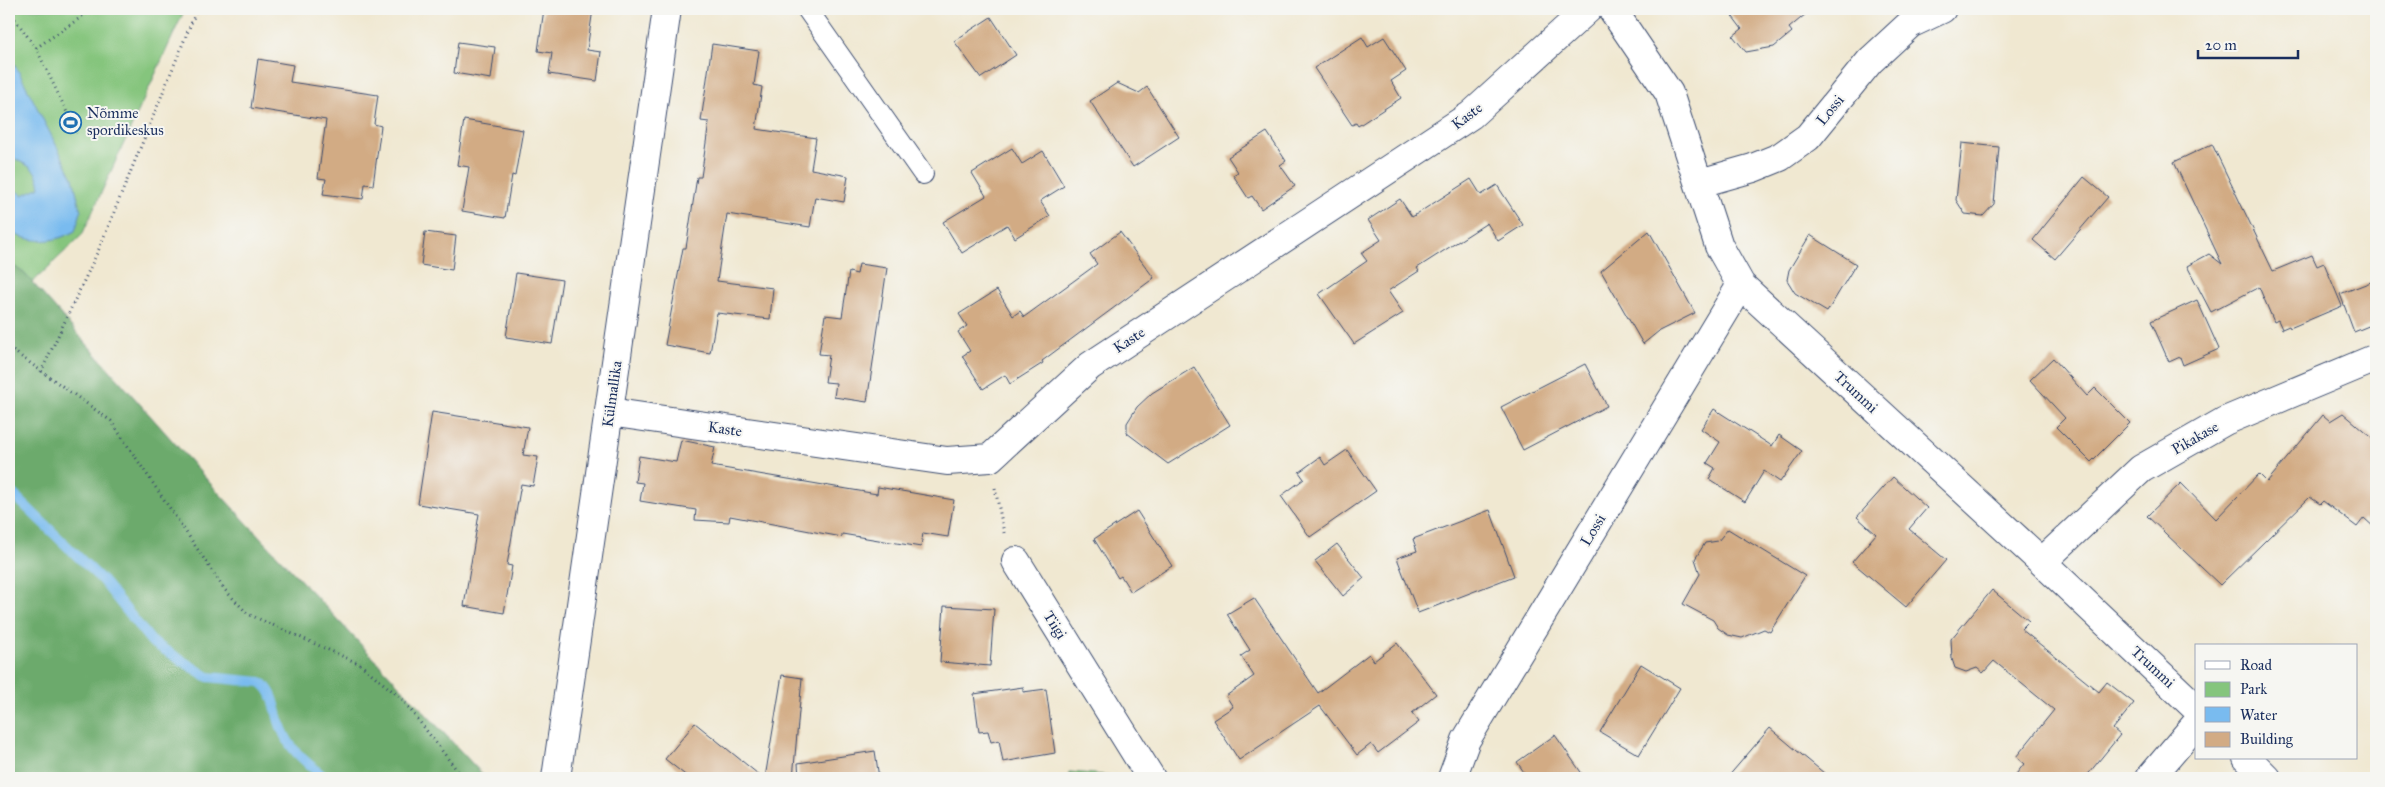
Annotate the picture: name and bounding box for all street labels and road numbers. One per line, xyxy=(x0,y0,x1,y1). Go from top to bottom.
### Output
street label: Lossi xyxy=(1812,91,1848,129)
street label: Kaste xyxy=(1448,99,1486,133)
street label: Kaste xyxy=(1110,323,1148,357)
street label: Külmallika xyxy=(598,359,626,428)
street label: Trummi xyxy=(1830,367,1882,417)
street label: Pikakase xyxy=(2168,417,2222,459)
street label: Kaste xyxy=(707,418,743,440)
street label: Lossi xyxy=(1577,511,1609,549)
street label: Tiigi xyxy=(1040,608,1070,642)
street label: Trummi xyxy=(2127,642,2179,692)

